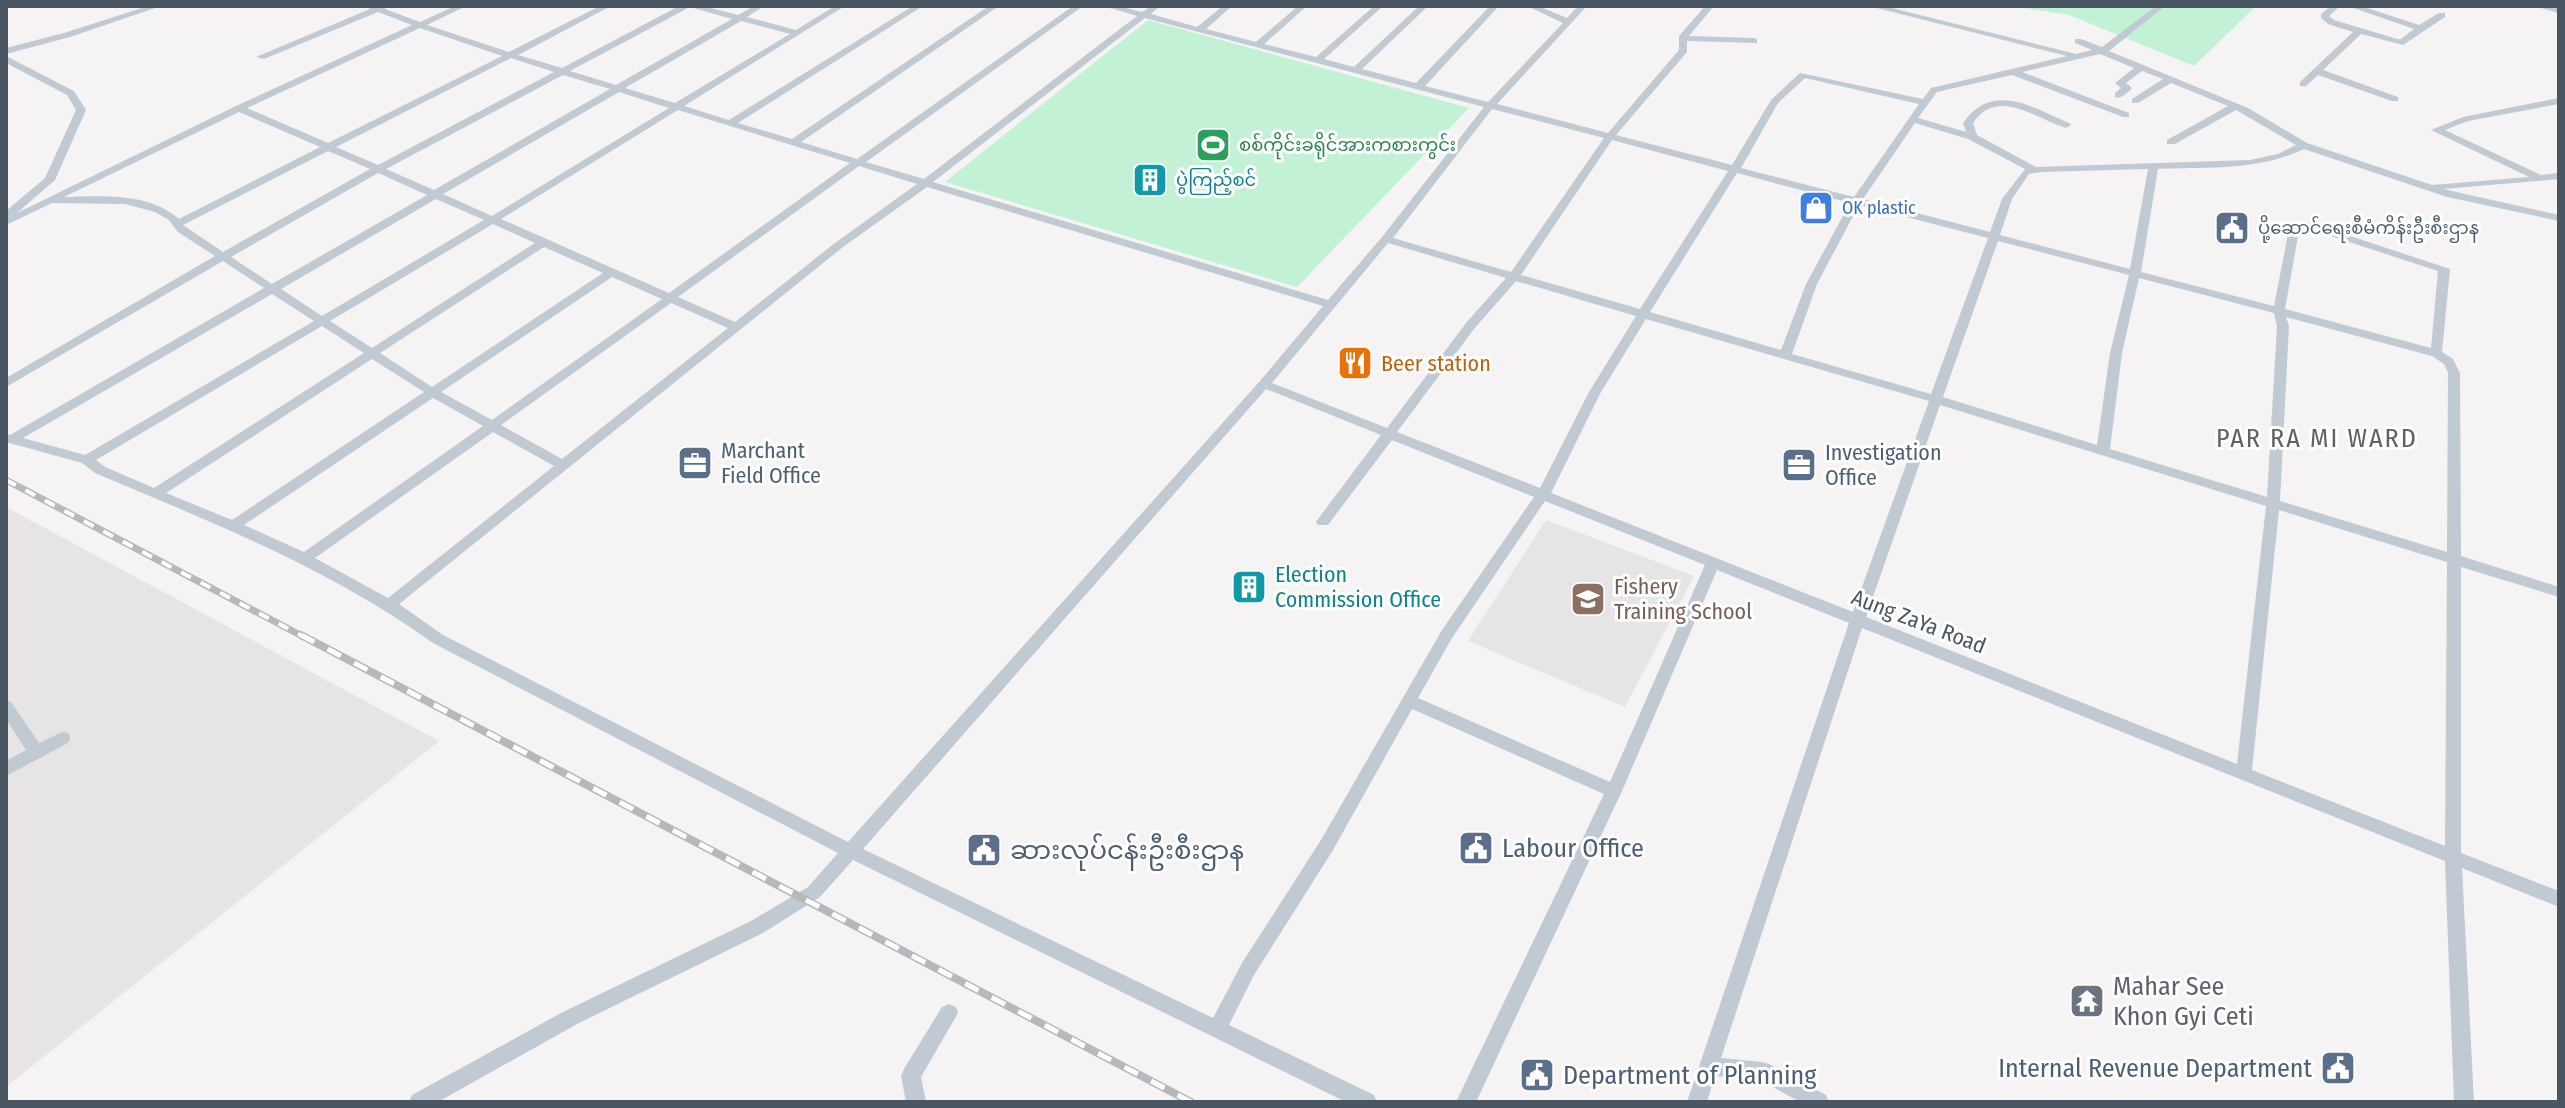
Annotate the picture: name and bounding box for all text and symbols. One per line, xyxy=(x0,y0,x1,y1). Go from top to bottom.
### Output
sports icon: စစ်ကိုင်းခရိုင်အားကစားကွင်း xyxy=(1194,126,1232,164)
place label: စစ်ကိုင်းခရိုင်အားကစားကွင်း xyxy=(1239,131,1456,160)
building icon: ပွဲကြည့်စင် xyxy=(1131,161,1169,199)
place label: ပွဲကြည့်စင် xyxy=(1176,167,1256,195)
shop icon: OK plastic xyxy=(1797,189,1835,227)
place label: OK plastic xyxy=(1842,197,1916,219)
public building icon: ပို့ဆောင်ရေးစီမံကိန်းဦးစီးဌာန xyxy=(2213,209,2251,247)
place label: ပို့ဆောင်ရေးစီမံကိန်းဦးစီးဌာန xyxy=(2258,214,2479,243)
restaurant icon: Beer station xyxy=(1336,344,1374,382)
place label: Beer station xyxy=(1381,350,1491,377)
district label: PAR RA MI WARD xyxy=(2216,423,2418,454)
place label: Marchant Field Office xyxy=(721,437,821,489)
place label: Investigation Office xyxy=(1825,439,1942,491)
office icon: Marchant Field Office xyxy=(676,444,714,482)
office icon: Investigation Office xyxy=(1780,446,1818,484)
place label: Election Commission Office xyxy=(1275,561,1441,613)
building icon: Election Commission Office xyxy=(1230,568,1268,606)
place label: Fishery Training School xyxy=(1614,573,1752,625)
school or university icon: Fishery Training School xyxy=(1569,580,1607,618)
street label: Aung ZaYa Road xyxy=(1848,583,1990,659)
public building icon: Labour Office xyxy=(1457,829,1495,867)
public building icon: ဆားလုပ်ငန်းဦးစီးဌာန xyxy=(965,831,1003,869)
place label: ဆားလုပ်ငန်းဦးစီးဌာန xyxy=(1010,833,1244,871)
place label: Labour Office xyxy=(1502,833,1644,864)
place label: Mahar See Khon Gyi Ceti xyxy=(2113,971,2254,1032)
temple icon: Mahar See Khon Gyi Ceti xyxy=(2068,982,2106,1020)
public building icon: Internal Revenue Department xyxy=(2319,1049,2357,1087)
place label: Internal Revenue Department xyxy=(1998,1053,2312,1084)
public building icon: Department of Planning xyxy=(1518,1056,1556,1094)
place label: Department of Planning xyxy=(1563,1060,1817,1091)

